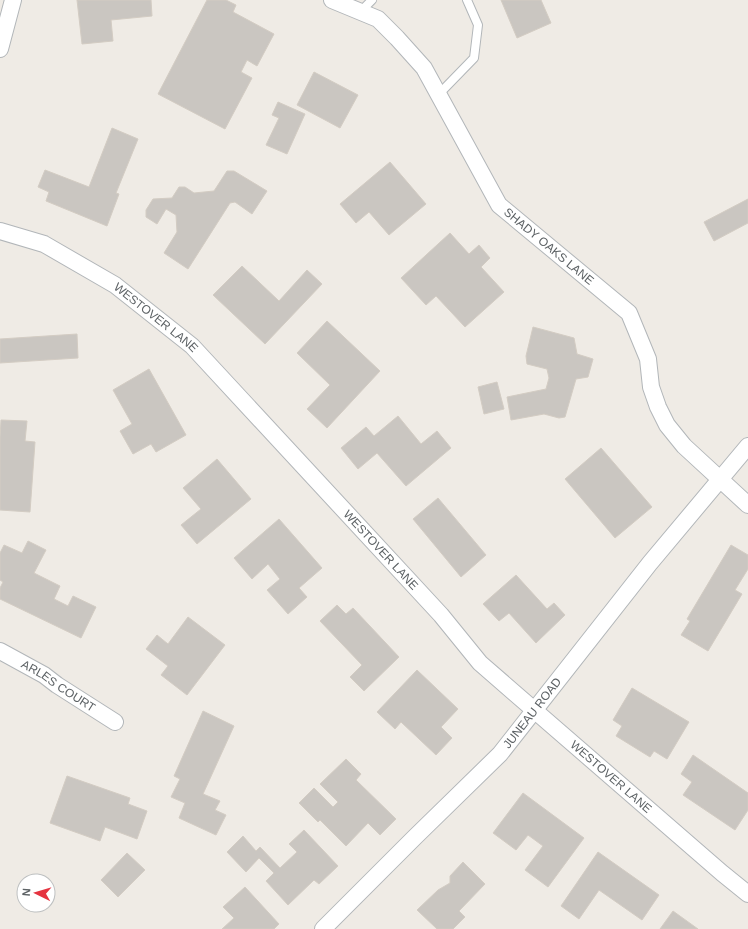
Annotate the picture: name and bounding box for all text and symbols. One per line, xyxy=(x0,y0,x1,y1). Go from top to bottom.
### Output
street label: SHADY OAKS LANE xyxy=(501,205,597,288)
street label: WESTOVER LANE xyxy=(111,280,201,355)
street label: WESTOVER LANE xyxy=(341,507,421,593)
street label: ARLES COURT xyxy=(19,657,98,715)
street label: JUNEAU ROAD xyxy=(500,675,564,751)
street label: WESTOVER LANE xyxy=(567,738,655,816)
north arrow xyxy=(16,873,56,913)
text: N xyxy=(20,888,32,897)

